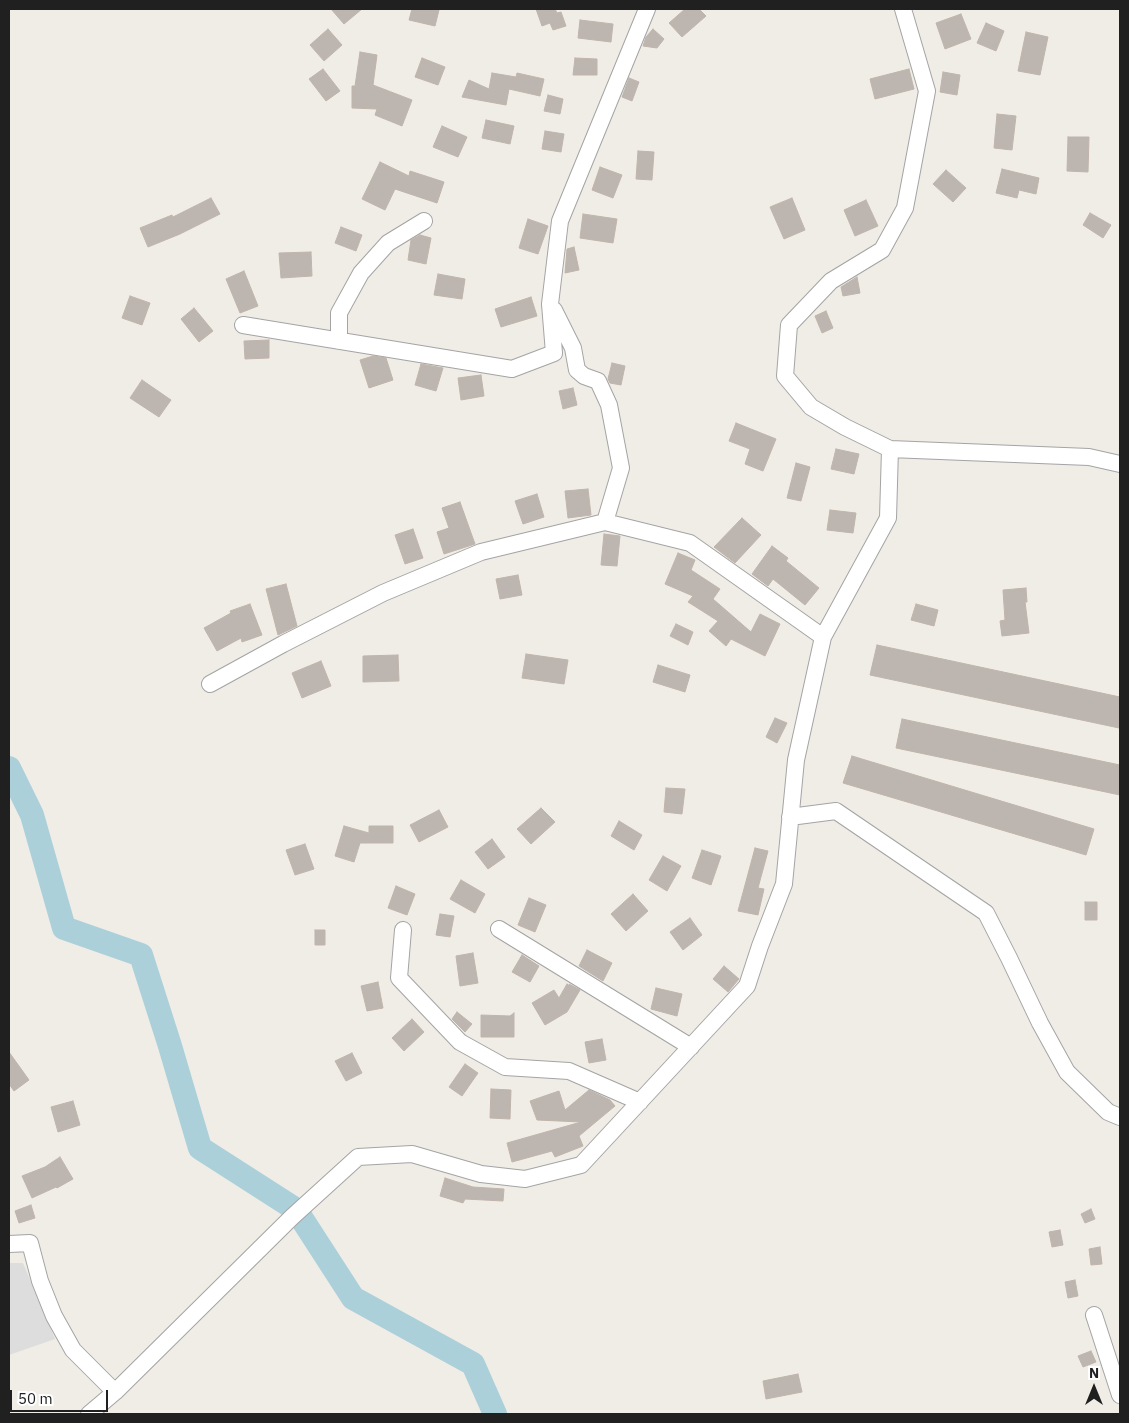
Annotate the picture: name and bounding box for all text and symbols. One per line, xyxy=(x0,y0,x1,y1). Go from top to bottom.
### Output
north arrow xyxy=(1069,1363,1119,1413)
text: N xyxy=(1089,1364,1099,1382)
scale bar xyxy=(12,1380,110,1412)
text: 50 m xyxy=(18,1389,53,1408)

